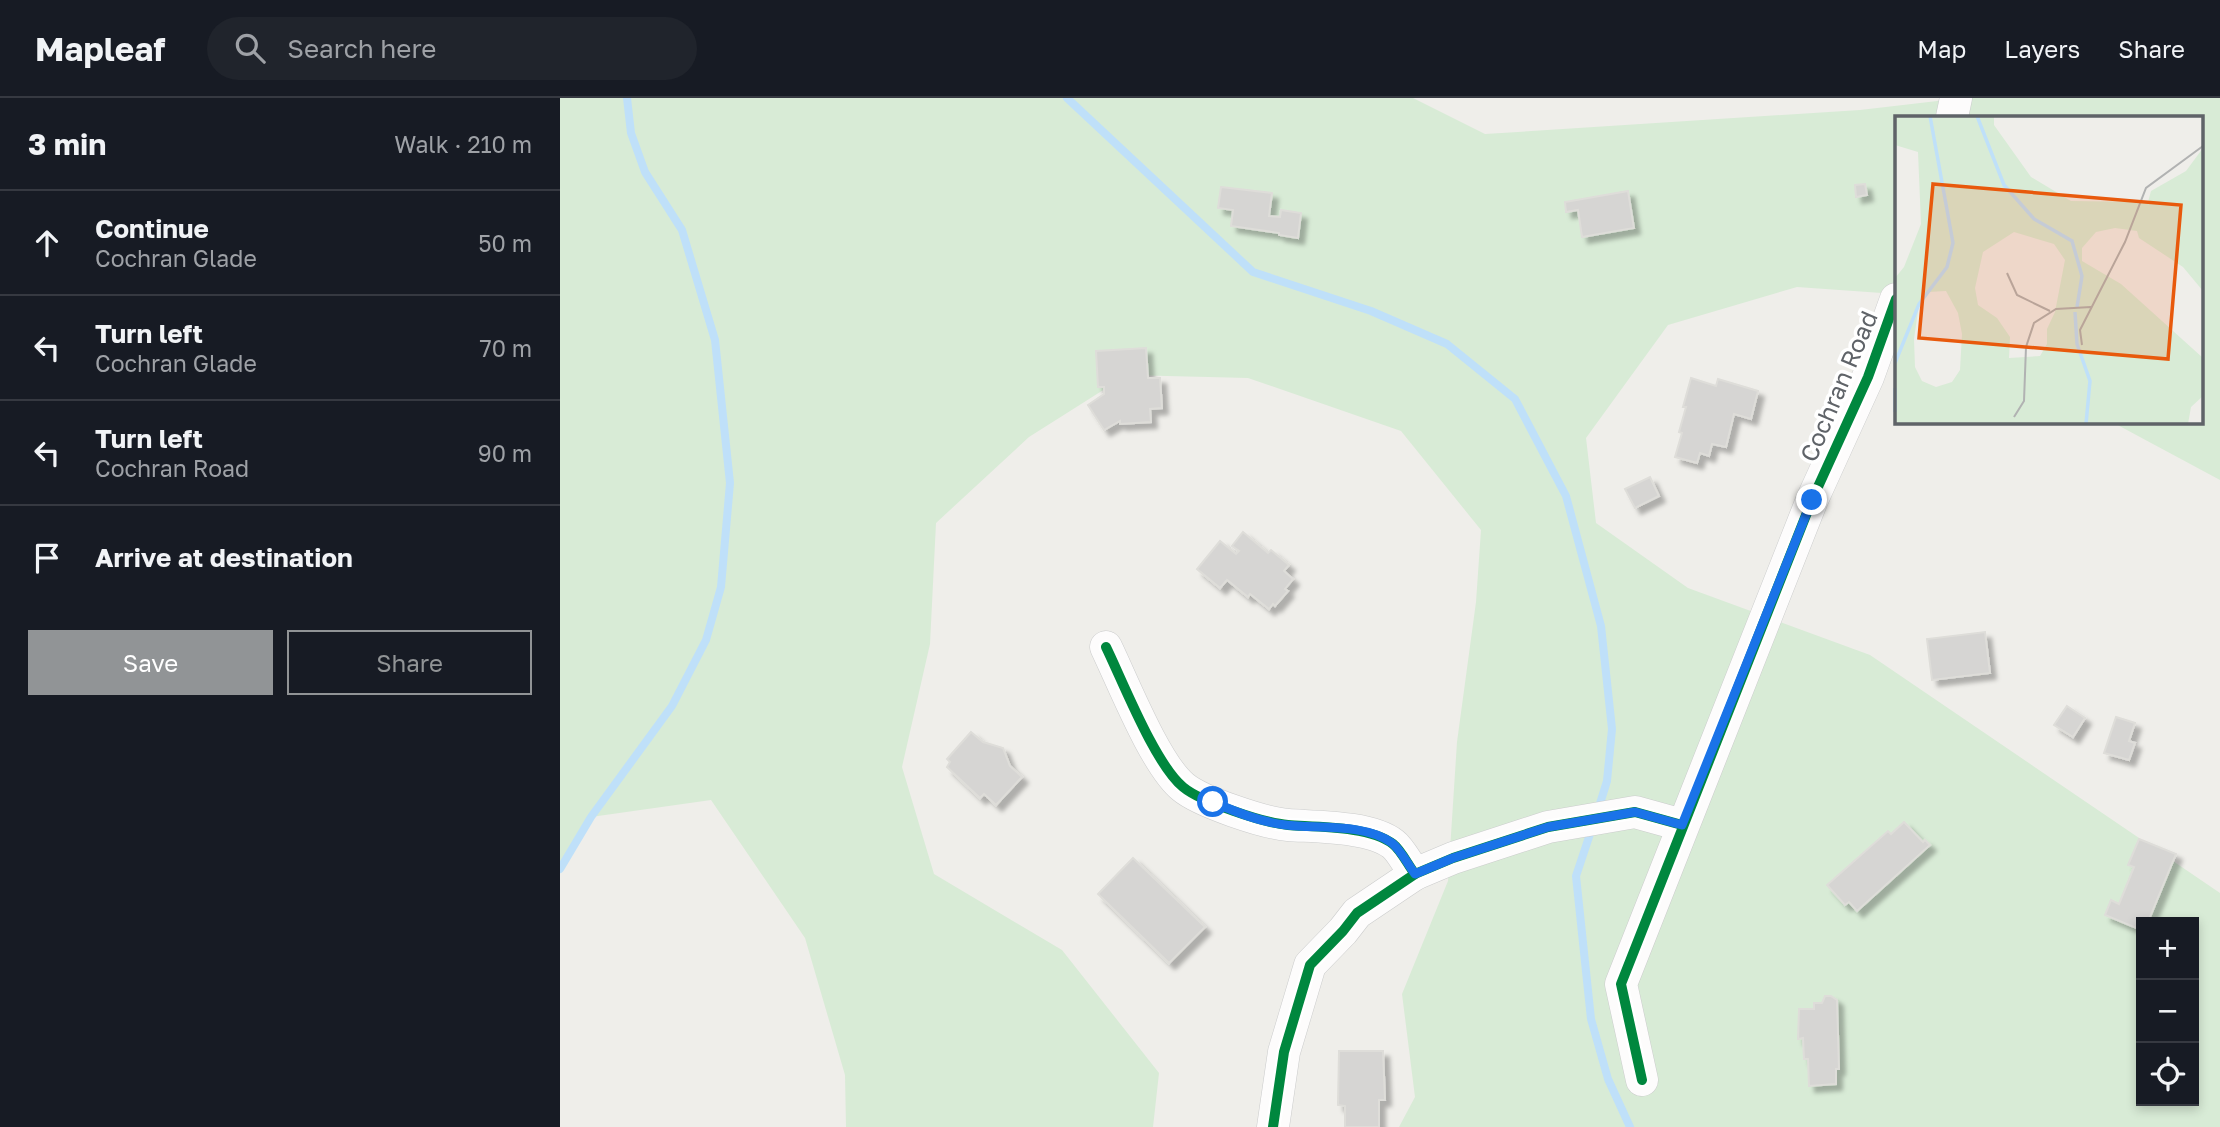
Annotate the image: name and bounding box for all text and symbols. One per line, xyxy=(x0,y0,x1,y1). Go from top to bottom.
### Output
search box xyxy=(207,17,697,80)
text: Mapleaf xyxy=(35,29,165,68)
icon: search xyxy=(231,29,269,67)
text: Search here xyxy=(287,33,436,64)
text: Map xyxy=(1917,34,1966,63)
text: Layers xyxy=(2004,34,2080,63)
text: Share xyxy=(2118,34,2185,63)
inset map xyxy=(1895,116,2203,424)
text: 3 min xyxy=(28,126,106,162)
text: Walk · 210 m xyxy=(394,130,532,158)
text: Continue xyxy=(95,213,209,244)
icon: ahead xyxy=(28,224,66,262)
text: 50 m xyxy=(478,229,532,257)
text: Cochran Glade xyxy=(95,244,257,272)
street label: Cochran Road xyxy=(1793,306,1883,466)
text: Turn left xyxy=(95,318,203,349)
icon: left xyxy=(28,329,66,367)
text: 70 m xyxy=(479,334,532,362)
text: Cochran Glade xyxy=(95,349,257,377)
text: Turn left xyxy=(95,423,203,454)
icon: left xyxy=(28,434,66,472)
text: 90 m xyxy=(478,439,532,467)
text: Cochran Road xyxy=(95,454,249,482)
route end xyxy=(1796,484,1827,515)
icon: arrive xyxy=(28,539,66,577)
text: Arrive at destination xyxy=(95,542,353,573)
button: Save xyxy=(28,630,273,695)
button: Share xyxy=(287,630,532,695)
route start xyxy=(1197,786,1228,817)
map controls xyxy=(2136,917,2199,1106)
button: + xyxy=(2136,917,2199,980)
button: − xyxy=(2136,980,2199,1043)
button: locate xyxy=(2136,1043,2199,1106)

